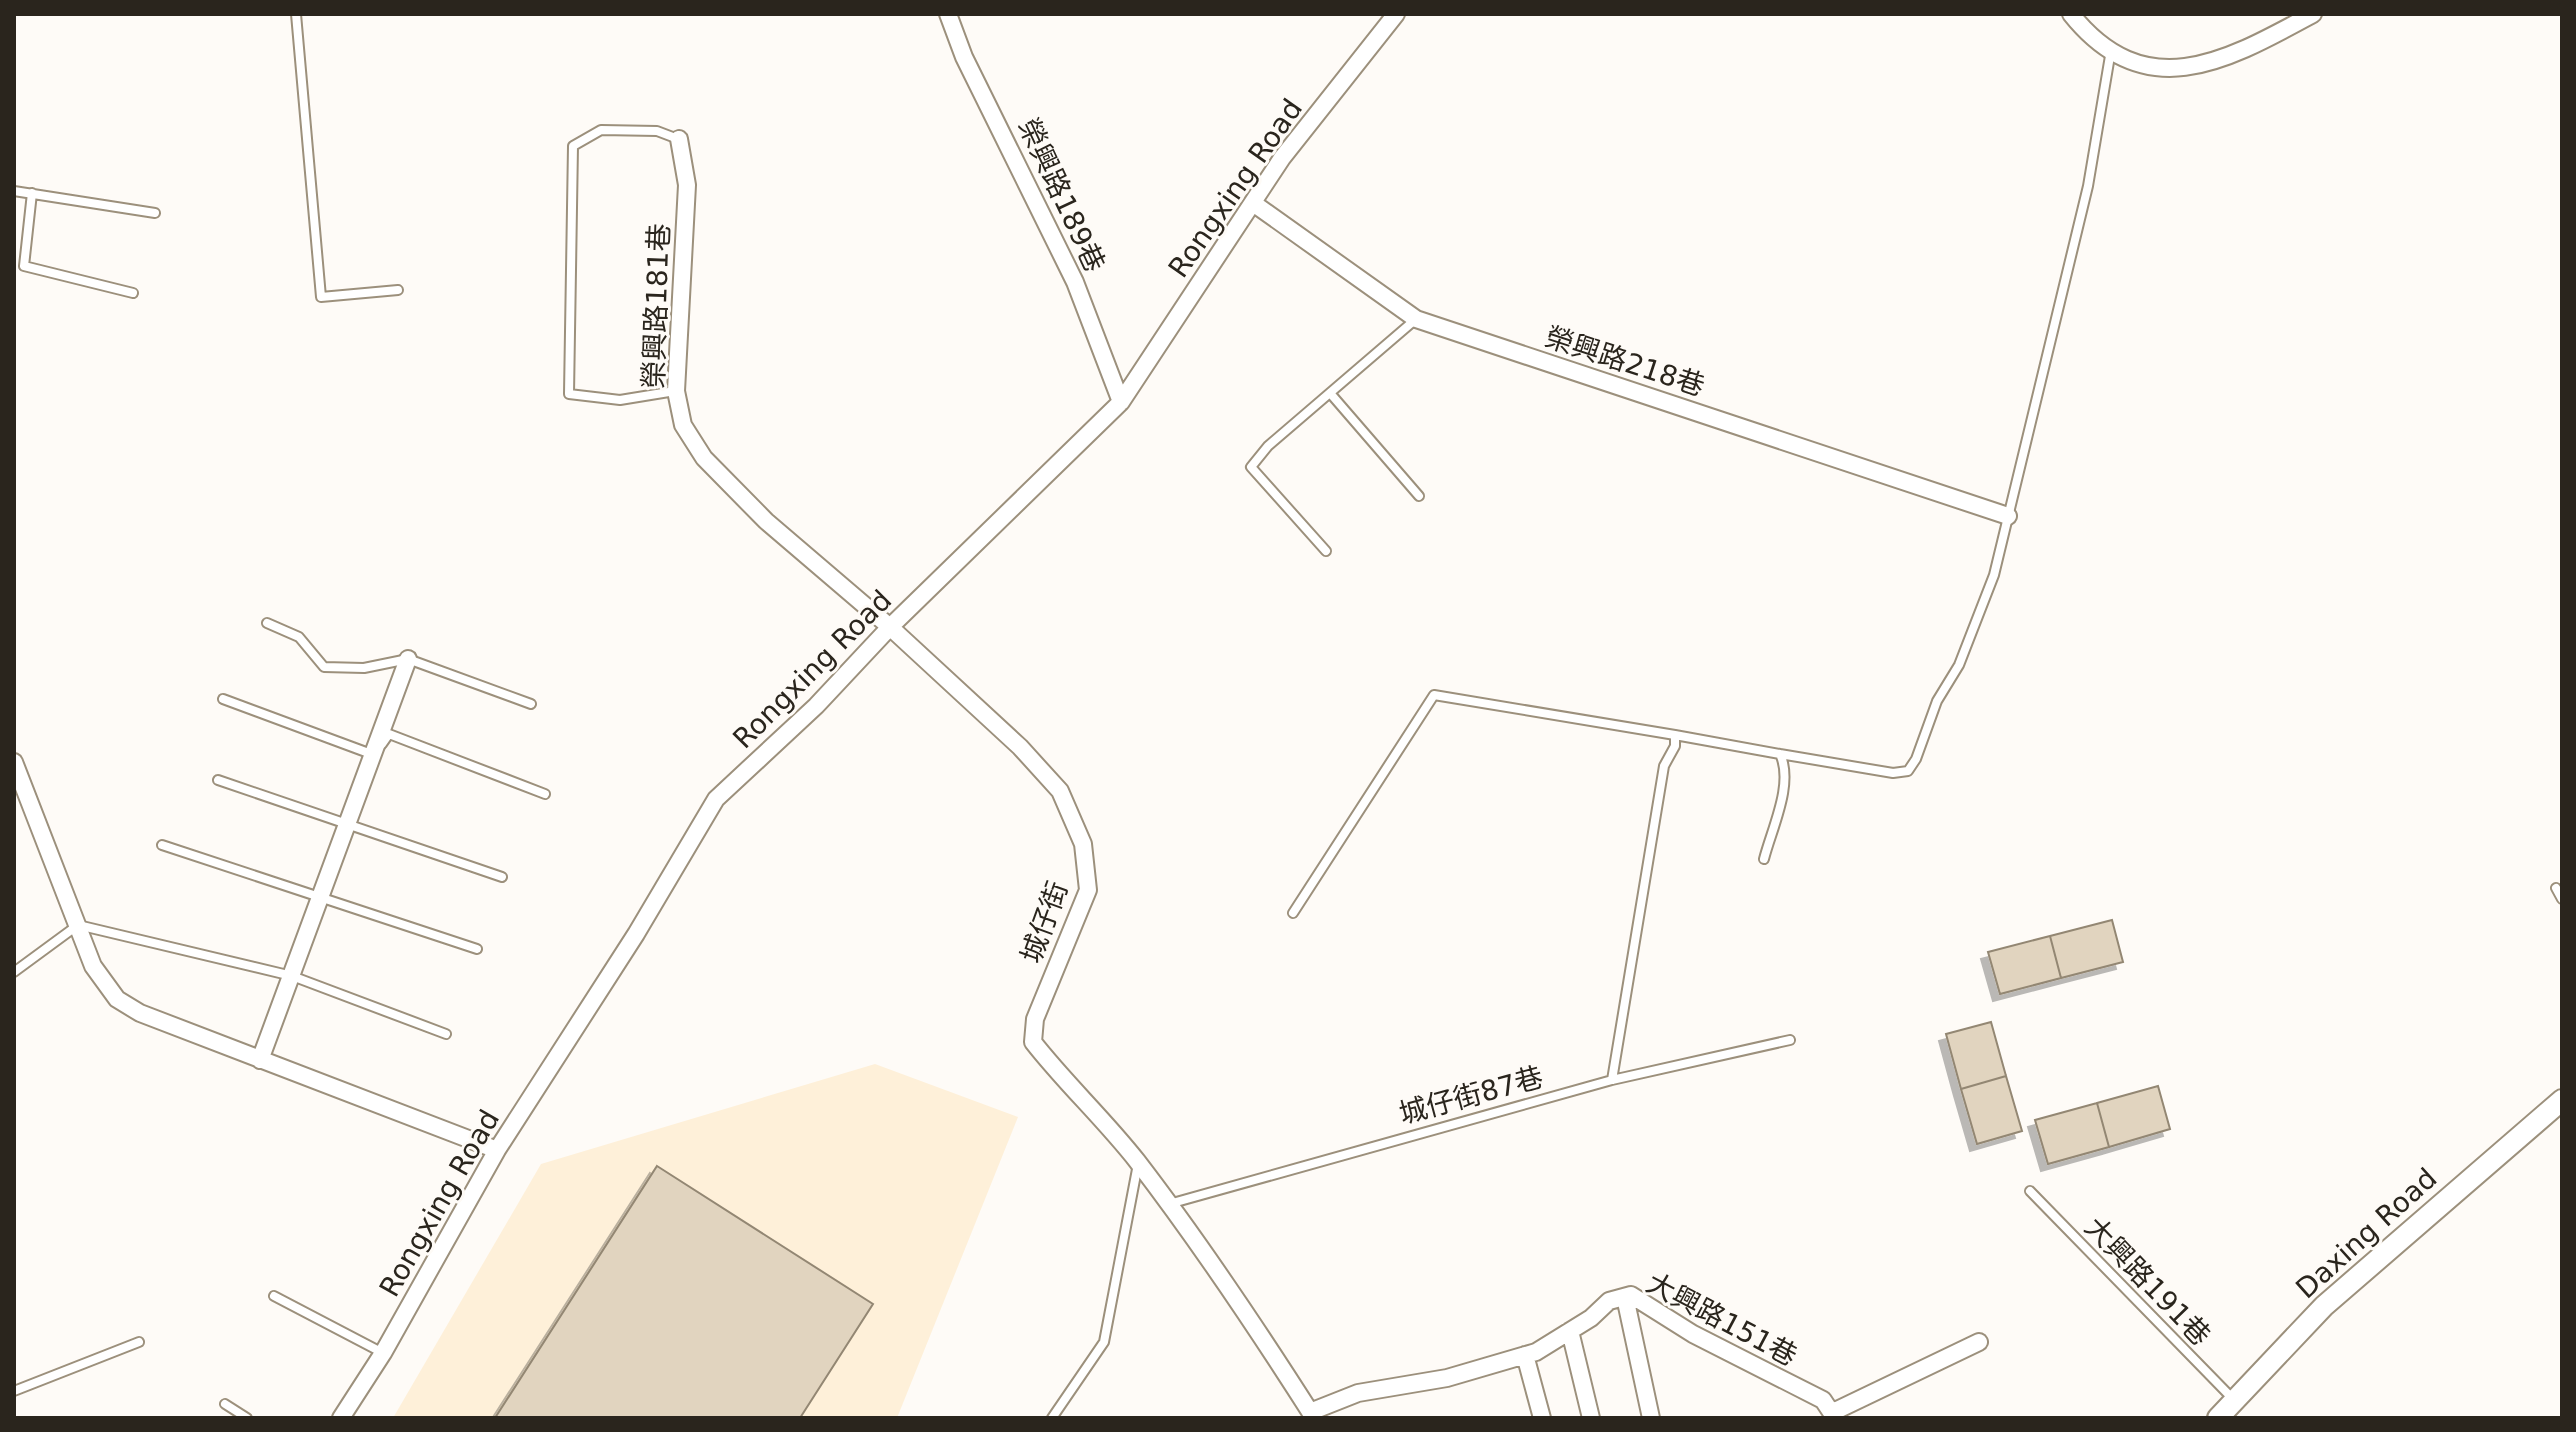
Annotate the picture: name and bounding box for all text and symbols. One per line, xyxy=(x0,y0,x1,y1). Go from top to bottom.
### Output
street label: Rongxing Road xyxy=(1162,93,1309,284)
street label: 榮興路189巷 xyxy=(1012,113,1111,277)
street label: 榮興路181巷 xyxy=(637,223,676,389)
street label: 榮興路218巷 xyxy=(1541,320,1709,403)
street label: Rongxing Road xyxy=(726,583,898,755)
street label: 城仔街 xyxy=(1015,877,1074,967)
street label: 城仔街87巷 xyxy=(1396,1060,1547,1131)
street label: Rongxing Road xyxy=(373,1104,506,1302)
street label: Daxing Road xyxy=(2289,1162,2443,1305)
street label: 大興路191巷 xyxy=(2078,1210,2217,1352)
street label: 大興路151巷 xyxy=(1641,1266,1803,1373)

